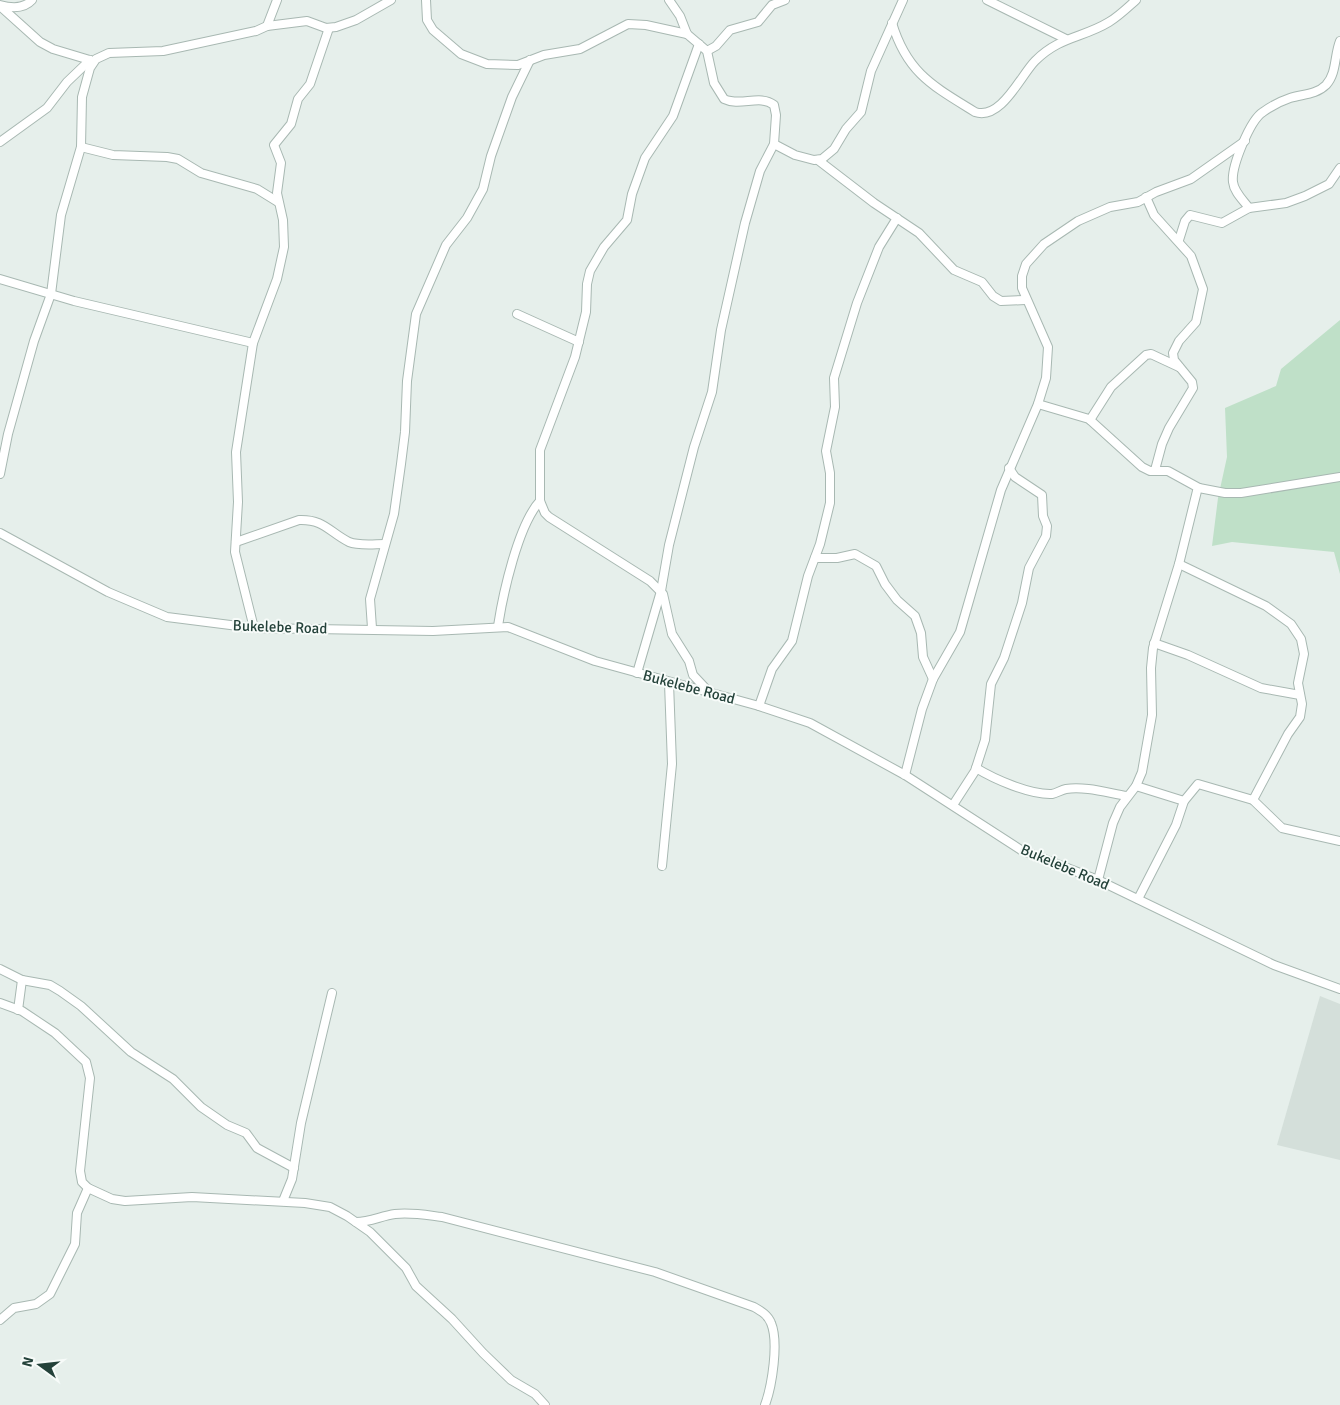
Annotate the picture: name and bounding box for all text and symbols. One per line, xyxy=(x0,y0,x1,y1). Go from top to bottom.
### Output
street label: Bukelebe Road xyxy=(232,616,328,638)
street label: Bukelebe Road xyxy=(641,666,737,708)
street label: Bukelebe Road xyxy=(1018,840,1112,894)
north arrow xyxy=(15,1340,65,1390)
text: N xyxy=(18,1355,37,1369)

